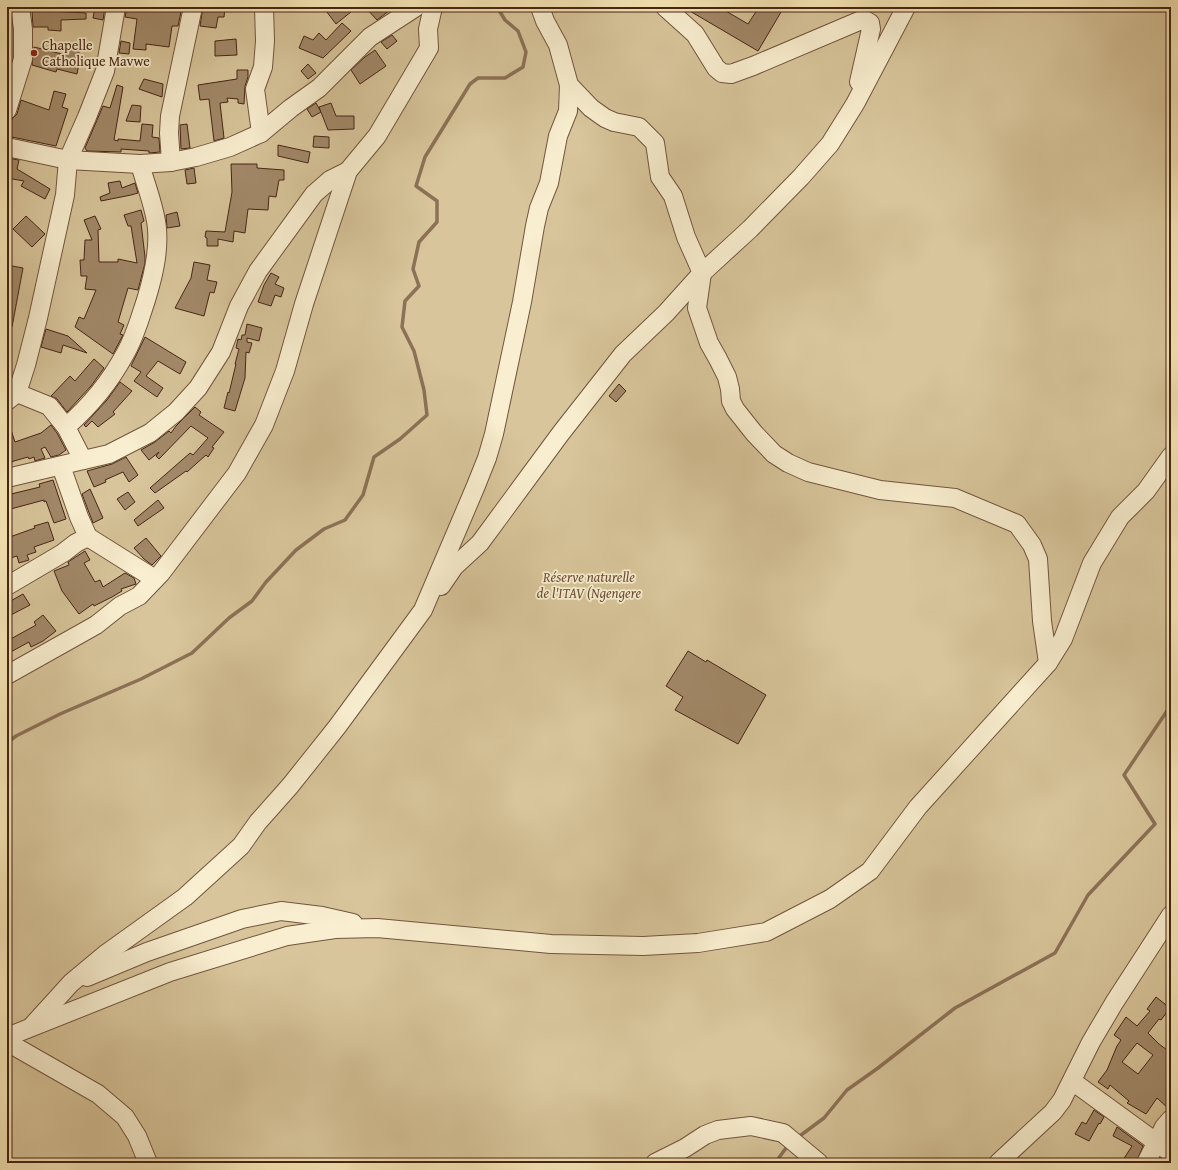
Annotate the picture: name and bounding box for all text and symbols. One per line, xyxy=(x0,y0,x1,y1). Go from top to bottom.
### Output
place label: Chapelle Catholique Mavwe xyxy=(42,35,150,71)
marker: Chapelle Catholique Mavwe xyxy=(29,48,39,58)
park label: Réserve naturelle de l'ITAV (Ngengere xyxy=(537,567,642,603)

